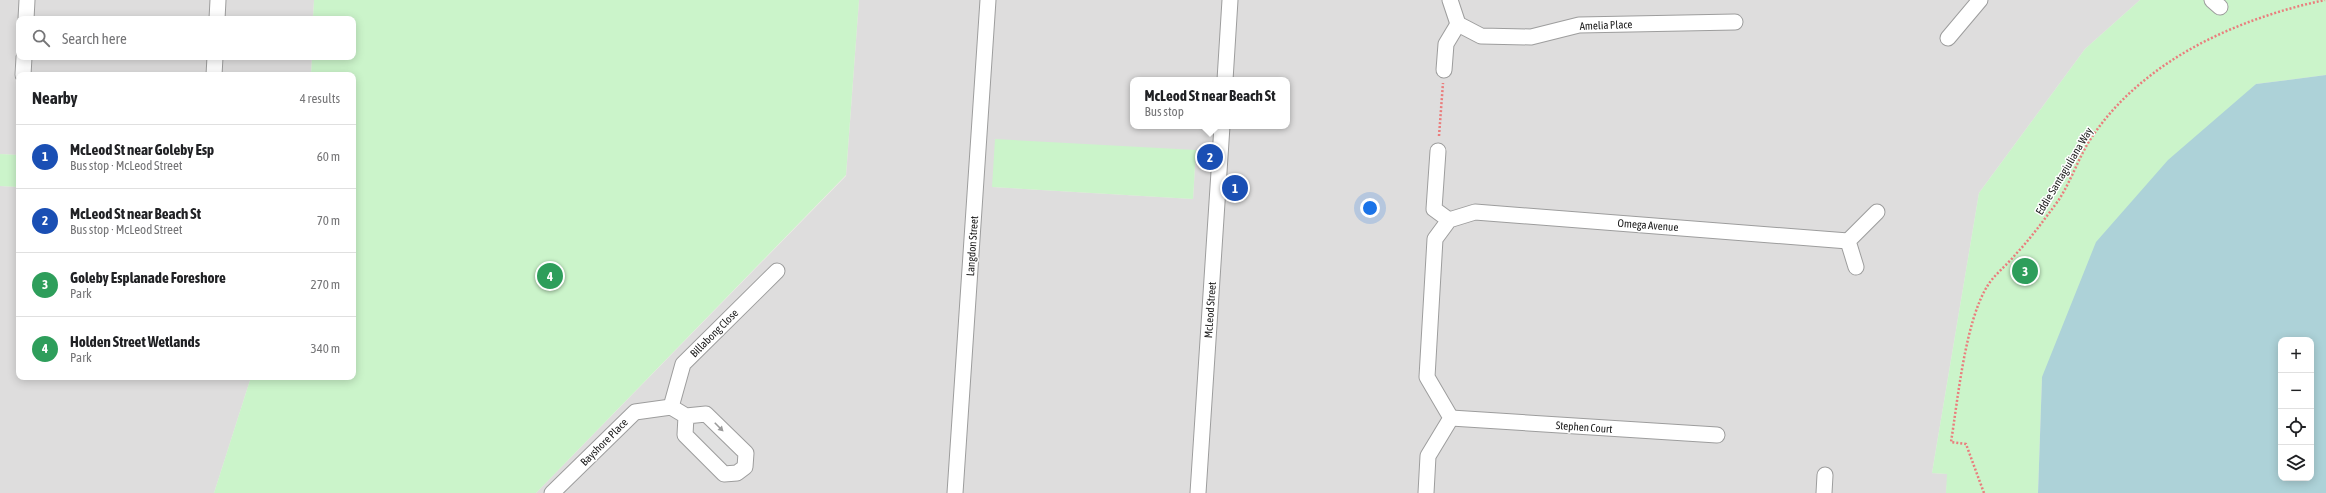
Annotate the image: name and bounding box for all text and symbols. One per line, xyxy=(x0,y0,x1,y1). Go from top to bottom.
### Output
search box xyxy=(16,16,356,60)
street label: Amelia Place xyxy=(1579,18,1633,32)
icon: search xyxy=(30,27,52,49)
text: Search here xyxy=(62,30,127,47)
popup xyxy=(1130,77,1290,129)
text: McLeod St near Beach St xyxy=(1145,87,1275,104)
text: Nearby xyxy=(32,88,78,108)
text: 4 results xyxy=(300,91,340,106)
text: Bus stop xyxy=(1145,104,1184,119)
street label: Eddie Santagiuliana Way xyxy=(2033,125,2095,217)
text: McLeod St near Goleby Esp xyxy=(70,141,214,158)
pin: 2 xyxy=(1197,142,1223,172)
text: 1 xyxy=(42,149,48,164)
text: 60 m xyxy=(317,149,340,164)
text: Bus stop · McLeod Street xyxy=(70,158,183,173)
pin: 1 xyxy=(1222,173,1248,203)
your location xyxy=(1360,198,1380,218)
text: McLeod St near Beach St xyxy=(70,205,201,222)
text: 2 xyxy=(42,213,48,228)
text: 70 m xyxy=(317,213,340,228)
street label: Langdon Street xyxy=(964,215,980,277)
street label: Omega Avenue xyxy=(1617,217,1679,233)
text: Bus stop · McLeod Street xyxy=(70,222,183,237)
pin: 3 xyxy=(2012,256,2038,286)
pin: 4 xyxy=(537,261,563,291)
text: Goleby Esplanade Foreshore xyxy=(70,269,226,286)
text: 3 xyxy=(42,277,48,292)
text: 270 m xyxy=(311,277,340,292)
street label: McLeod Street xyxy=(1202,281,1218,339)
text: Park xyxy=(70,286,92,301)
street label: Billabong Close xyxy=(688,307,740,359)
text: Holden Street Wetlands xyxy=(70,333,200,350)
map controls xyxy=(2278,337,2314,481)
button: + xyxy=(2278,337,2314,373)
text: 4 xyxy=(42,341,48,356)
text: 340 m xyxy=(311,341,340,356)
text: Park xyxy=(70,350,92,365)
button: − xyxy=(2278,373,2314,409)
button: locate xyxy=(2278,409,2314,445)
street label: Bayshore Place xyxy=(578,416,630,468)
street label: Stephen Court xyxy=(1555,419,1613,435)
one-way arrow xyxy=(715,422,724,432)
button: layers xyxy=(2278,445,2314,481)

